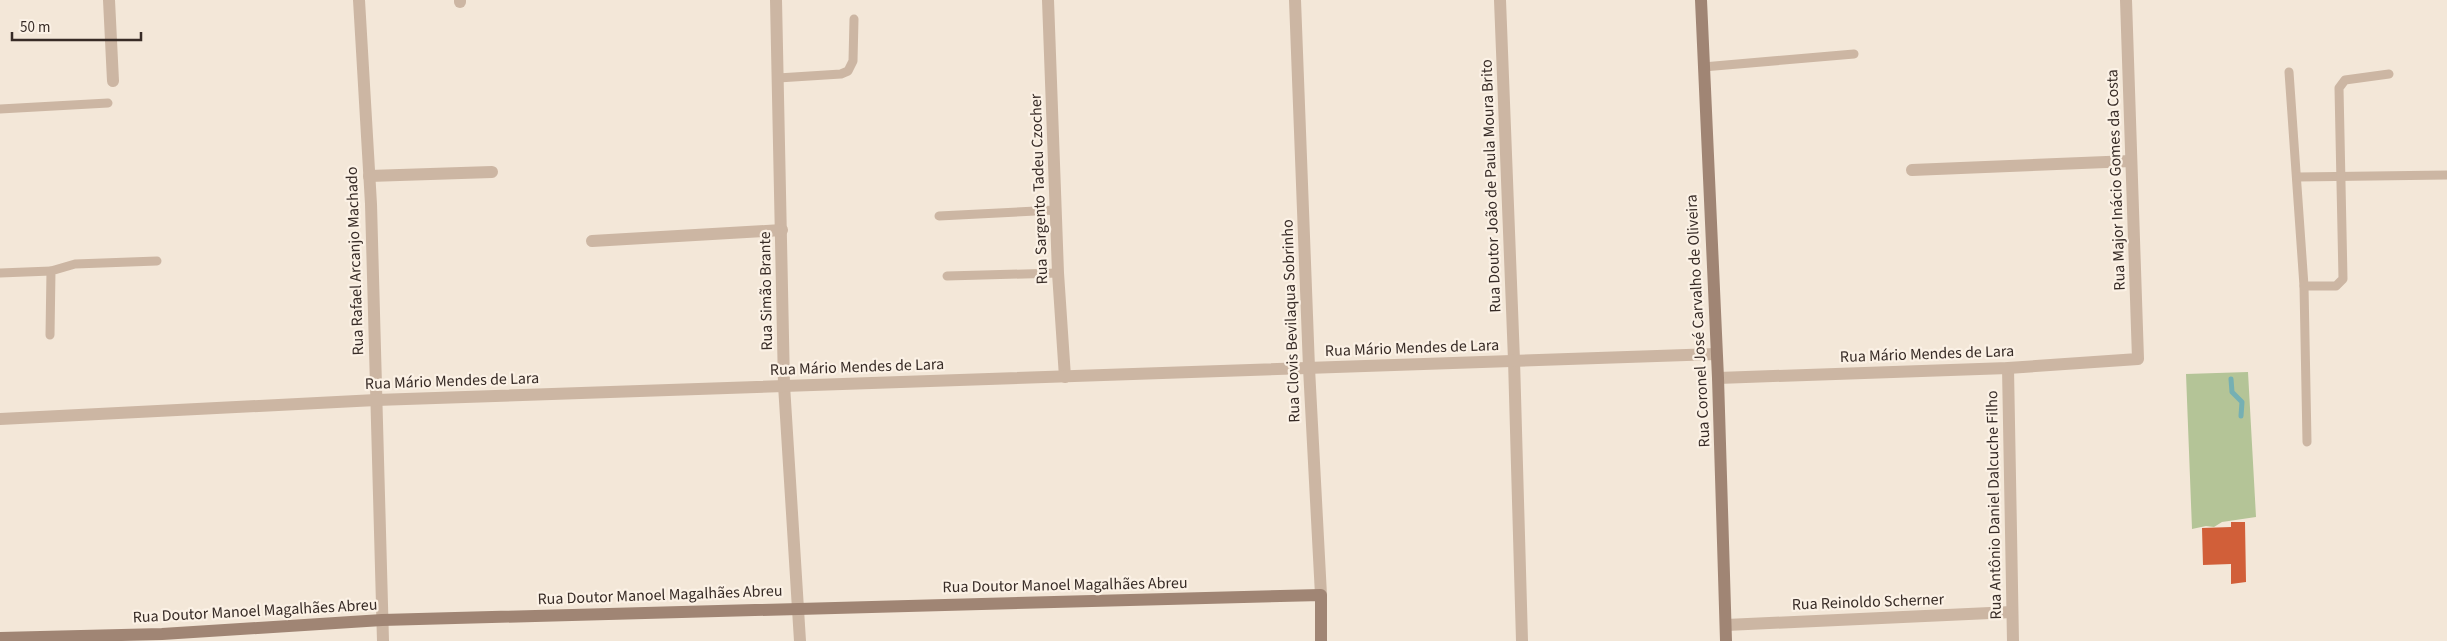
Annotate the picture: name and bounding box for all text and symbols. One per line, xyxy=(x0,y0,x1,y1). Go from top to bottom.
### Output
scale bar xyxy=(12,10,141,42)
text: 50 m xyxy=(20,17,50,38)
street label: Rua Doutor João de Paula Moura Brito xyxy=(1476,59,1506,313)
street label: Rua Major Inácio Gomes da Costa xyxy=(2101,69,2131,291)
street label: Rua Sargento Tadeu Czocher xyxy=(1025,93,1053,285)
street label: Rua Rafael Arcanjo Machado xyxy=(341,166,369,356)
street label: Rua Coronel José Carvalho de Oliveira xyxy=(1680,194,1716,448)
street label: Rua Clovis Bevilaqua Sobrinho xyxy=(1276,219,1306,423)
street label: Rua Simão Brante xyxy=(754,231,778,351)
street label: Rua Mário Mendes de Lara xyxy=(1325,334,1499,362)
street label: Rua Mário Mendes de Lara xyxy=(1840,340,2014,368)
street label: Rua Mário Mendes de Lara xyxy=(770,353,944,381)
street label: Rua Mário Mendes de Lara xyxy=(365,367,539,395)
street label: Rua Antônio Daniel Dalcuche Filho xyxy=(1981,390,2007,620)
street label: Rua Doutor Manoel Magalhães Abreu xyxy=(942,572,1188,598)
street label: Rua Doutor Manoel Magalhães Abreu xyxy=(537,580,783,610)
street label: Rua Reinoldo Scherner xyxy=(1791,588,1945,616)
street label: Rua Doutor Manoel Magalhães Abreu xyxy=(132,594,378,628)

